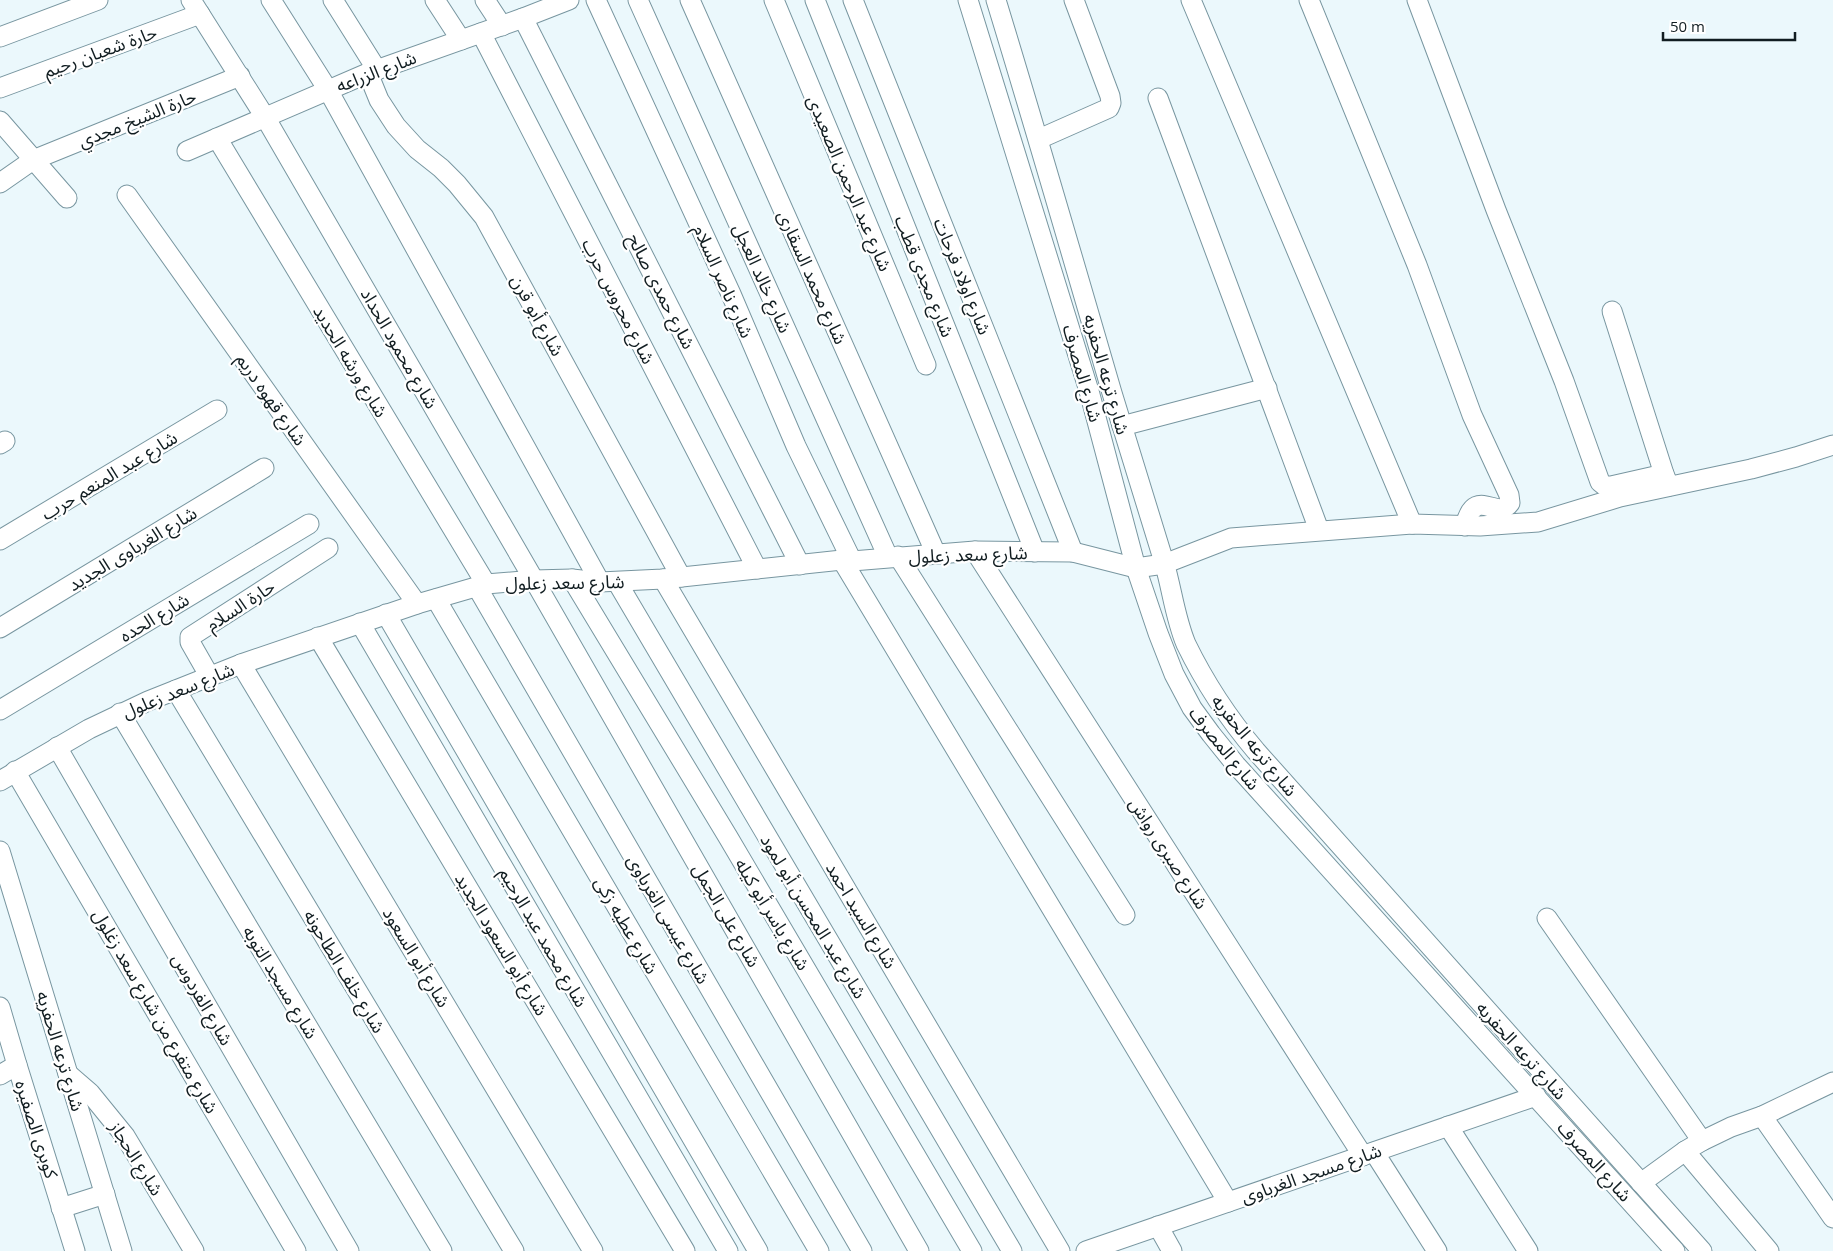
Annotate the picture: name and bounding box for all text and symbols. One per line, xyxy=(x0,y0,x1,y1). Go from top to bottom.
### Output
scale bar xyxy=(1663,10,1796,42)
text: 50 m xyxy=(1670,16,1705,36)
street label: حارة شعبان رحيم xyxy=(40,19,161,84)
street label: شارع الزراعه xyxy=(332,45,421,100)
street label: حارة الشيخ مجدي xyxy=(74,83,200,155)
street label: شارع عبد الرحمن الصعيدى xyxy=(799,91,898,276)
street label: شارع محمد السقارى xyxy=(770,206,853,349)
street label: شارع مجدى قطب xyxy=(887,212,960,341)
street label: شارع اولاد فرحات xyxy=(926,214,997,339)
street label: شارع خالد العجل xyxy=(725,219,798,338)
street label: شارع ناصر السلام xyxy=(686,221,760,343)
street label: شارع حمدى صالح xyxy=(620,229,701,354)
street label: شارع محروس حرب xyxy=(574,234,661,369)
street label: شارع أبو قرن xyxy=(503,270,570,361)
street label: شارع محمود الحداد xyxy=(353,283,444,414)
street label: شارع ورشه الحديد xyxy=(306,301,394,423)
street label: شارع ترعه الحفريه xyxy=(1075,311,1136,438)
street label: شارع المصرف xyxy=(1055,321,1108,425)
street label: شارع قهوه دريم xyxy=(229,348,313,452)
street label: شارع عبد المنعم حرب xyxy=(37,425,183,528)
street label: شارع الغرباوى الجديد xyxy=(63,500,202,598)
street label: شارع سعد زعلول xyxy=(908,540,1028,571)
street label: شارع سعد زعلول xyxy=(505,569,625,598)
street label: حارة السلام xyxy=(201,574,281,639)
street label: شارع الحده xyxy=(115,587,195,650)
street label: شارع سعد زعلول xyxy=(118,657,239,726)
street label: شارع ترعه الحفريه xyxy=(1204,689,1303,803)
street label: شارع المصرف xyxy=(1182,701,1266,796)
street label: شارع صبرى رواش xyxy=(1121,793,1214,915)
street label: شارع عبد المحسن أبو لمود xyxy=(753,829,873,1004)
street label: شارع عيسى الغرباوى xyxy=(620,850,716,990)
street label: شارع ياسر أبو كيله xyxy=(727,853,816,976)
street label: شارع السيد احمد xyxy=(818,857,903,974)
street label: شارع على الجمل xyxy=(685,859,766,973)
street label: شارع محمد عبد الرحيم xyxy=(492,863,594,1013)
street label: شارع أبو السعود الجديد xyxy=(447,868,554,1021)
street label: شارع عطيه زكى xyxy=(587,872,664,979)
street label: شارع أبو السعود xyxy=(375,903,456,1013)
street label: شارع متفرع من شارع سعد زغلول xyxy=(85,904,224,1119)
street label: شارع خلف الطاحونه xyxy=(296,905,391,1039)
street label: شارع مسجد التوبه xyxy=(235,921,324,1045)
street label: شارع الفردوس xyxy=(164,949,239,1051)
street label: شارع ترعه الحفريه xyxy=(28,988,91,1115)
street label: شارع ترعه الحفريه xyxy=(1469,996,1573,1106)
street label: كوبرى الصفيره xyxy=(10,1077,64,1182)
street label: شارع الحجاز xyxy=(102,1115,169,1201)
street label: شارع المصرف xyxy=(1550,1116,1638,1208)
street label: شارع مسجد الغرباوى xyxy=(1238,1138,1385,1211)

